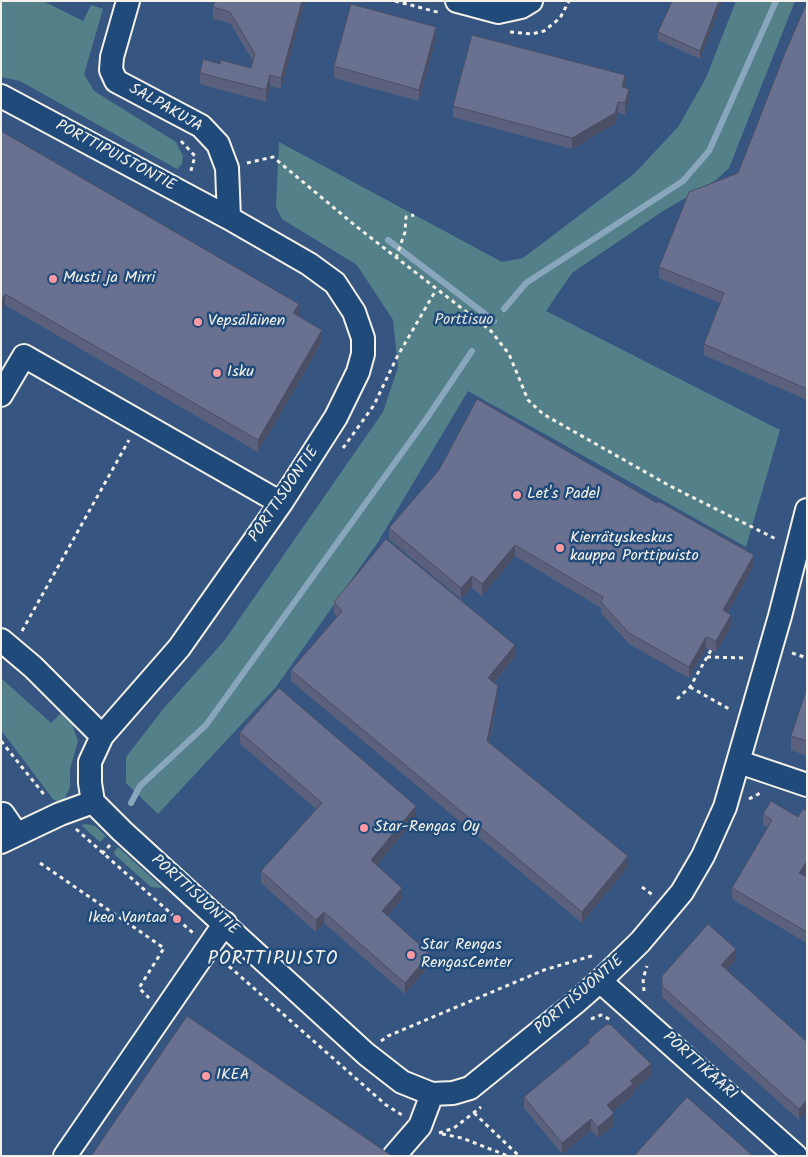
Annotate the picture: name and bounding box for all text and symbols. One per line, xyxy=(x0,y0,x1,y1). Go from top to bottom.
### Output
street label: SALPAKUJA xyxy=(125,80,205,138)
street label: PORTTIPUISTONTIE xyxy=(51,117,179,197)
place label: Musti ja Mirri xyxy=(63,269,155,289)
marker: Musti ja Mirri xyxy=(47,273,59,285)
park label: Porttisuo xyxy=(434,311,494,331)
place label: Vepsäläinen xyxy=(208,312,285,332)
marker: Vepsäläinen xyxy=(192,316,204,328)
place label: Isku xyxy=(227,363,254,383)
marker: Isku xyxy=(211,367,223,379)
street label: PORTTISUONTIE xyxy=(246,443,324,547)
place label: Let's Padel xyxy=(527,485,600,505)
marker: Let's Padel xyxy=(511,489,523,501)
place label: Kierrätyskeskus kauppa Porttipuisto xyxy=(570,529,699,567)
marker: Kierrätyskeskus kauppa Porttipuisto xyxy=(554,542,566,554)
place label: Star-Rengas Oy xyxy=(374,818,480,838)
marker: Star-Rengas Oy xyxy=(358,822,370,834)
street label: PORTTISUONTIE xyxy=(146,852,242,940)
place label: Ikea Vantaa xyxy=(88,909,167,929)
marker: Ikea Vantaa xyxy=(171,913,183,925)
place label: Star Rengas RengasCenter xyxy=(421,936,512,974)
marker: Star Rengas RengasCenter xyxy=(405,949,417,961)
district label: PORTTIPUISTO xyxy=(206,950,340,972)
street label: PORTTISUONTIE xyxy=(532,952,628,1040)
street label: PORTTIKAARI xyxy=(658,1029,740,1105)
place label: IKEA xyxy=(216,1066,250,1086)
marker: IKEA xyxy=(200,1070,212,1082)

